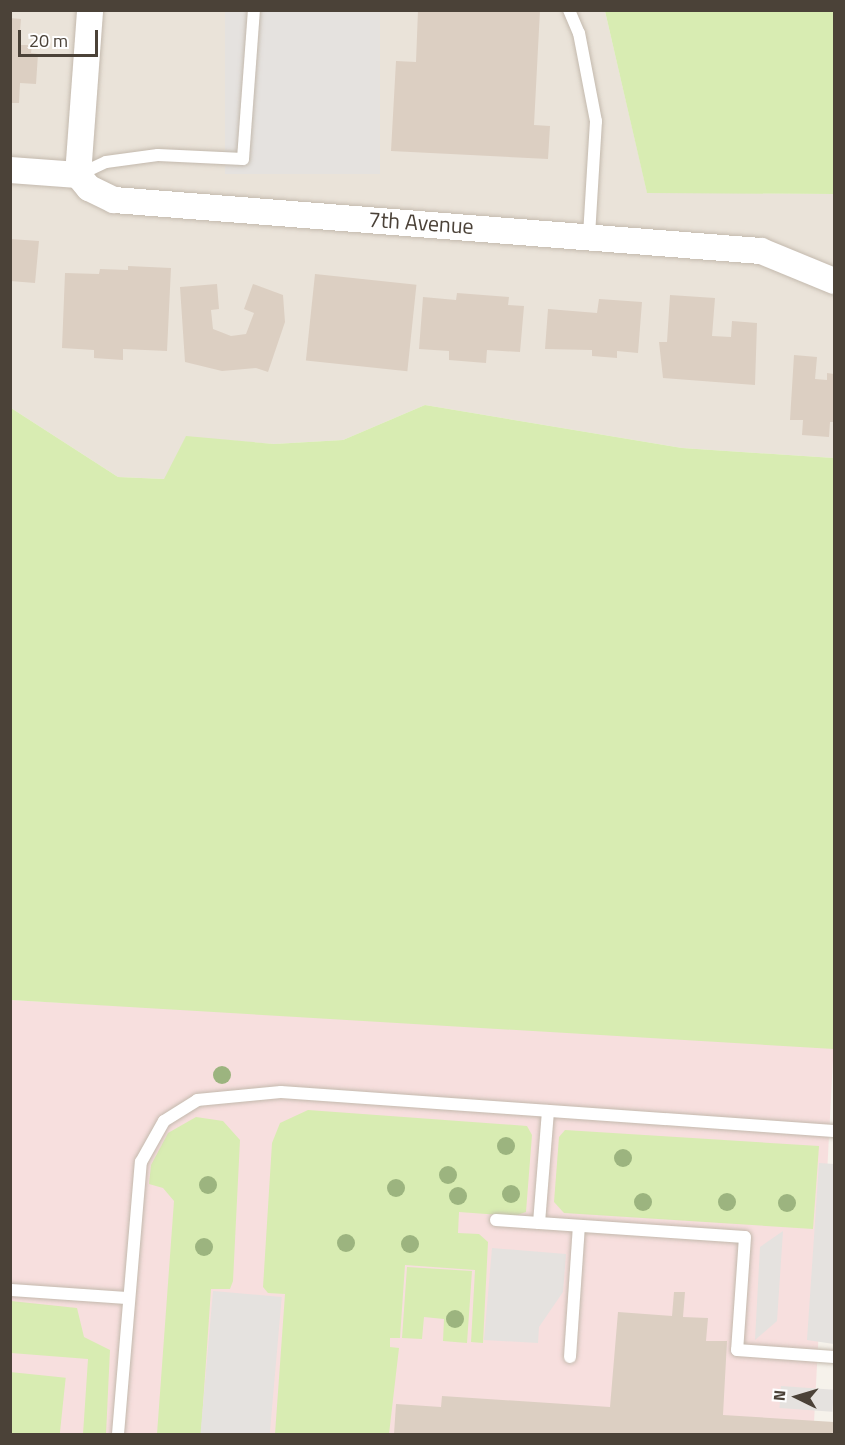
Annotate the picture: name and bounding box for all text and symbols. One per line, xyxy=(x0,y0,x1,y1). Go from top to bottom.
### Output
scale bar xyxy=(21,18,100,56)
text: 20 m xyxy=(29,27,68,54)
street label: 7th Avenue xyxy=(367,206,475,240)
north arrow xyxy=(767,1367,827,1427)
text: N xyxy=(767,1389,792,1402)

